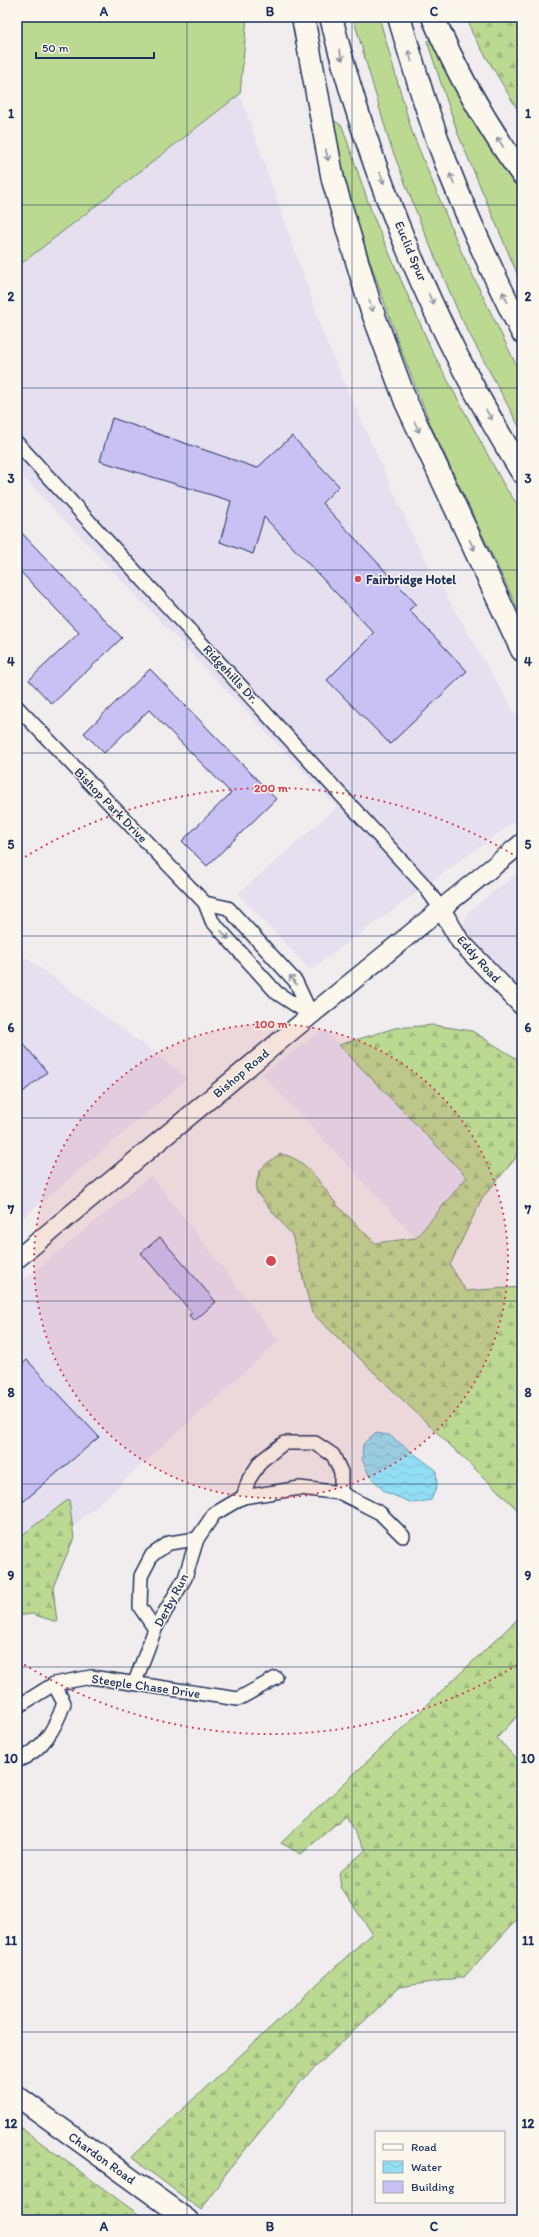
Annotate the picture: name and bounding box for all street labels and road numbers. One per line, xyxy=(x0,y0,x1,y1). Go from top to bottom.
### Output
street label: Euclid Spur xyxy=(392,219,430,283)
street label: Ridgehills Dr. xyxy=(200,642,262,706)
street label: Bishop Park Drive xyxy=(71,764,151,846)
street label: Eddy Road xyxy=(454,932,504,986)
street label: Bishop Road xyxy=(210,1045,272,1101)
street label: Derby Run xyxy=(151,1570,192,1629)
street label: Steeple Chase Drive xyxy=(91,1671,201,1701)
street label: Chardon Road xyxy=(66,2129,138,2187)

